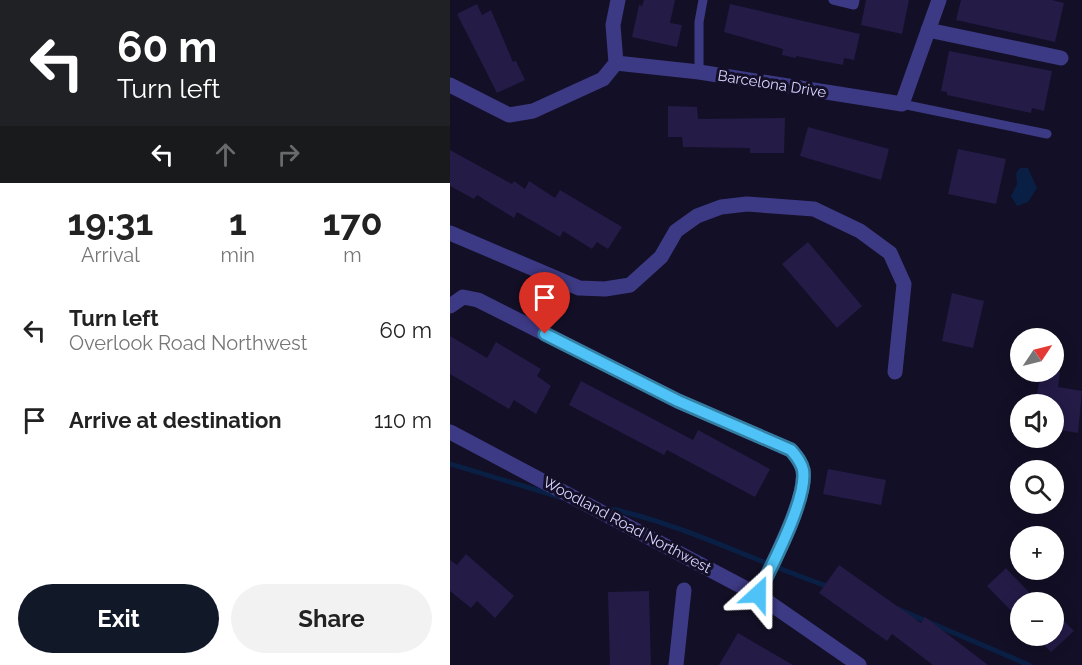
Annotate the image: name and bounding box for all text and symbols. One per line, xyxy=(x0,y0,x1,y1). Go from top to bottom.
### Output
text: 60 m xyxy=(117,23,217,72)
icon: left xyxy=(18,24,96,102)
street label: Barcelona Drive xyxy=(716,67,828,101)
text: Turn left xyxy=(117,73,220,104)
icon: left xyxy=(146,138,179,171)
icon: ahead xyxy=(209,138,242,171)
icon: right xyxy=(272,138,305,171)
text: 19:31 xyxy=(67,201,153,243)
text: 1 xyxy=(229,201,247,243)
text: 170 xyxy=(322,201,383,243)
text: Arrival xyxy=(81,243,140,267)
text: min xyxy=(221,243,255,267)
text: m xyxy=(343,243,362,267)
pin xyxy=(519,272,570,334)
icon: arrive xyxy=(528,281,561,314)
text: Turn left xyxy=(69,305,159,331)
icon: left xyxy=(18,314,51,347)
text: 60 m xyxy=(379,317,432,343)
north arrow xyxy=(1010,328,1064,382)
map controls xyxy=(1010,328,1064,646)
text: Overlook Road Northwest xyxy=(69,331,307,355)
button: sound xyxy=(1010,394,1064,448)
icon: arrive xyxy=(18,404,51,437)
text: Arrive at destination xyxy=(69,407,282,433)
text: 110 m xyxy=(374,407,432,433)
button: search xyxy=(1010,460,1064,514)
street label: Woodland Road Northwest xyxy=(540,473,714,577)
button: + xyxy=(1010,526,1064,580)
position arrow xyxy=(726,562,790,626)
button: Exit xyxy=(18,584,219,653)
button: Share xyxy=(231,584,432,653)
button: − xyxy=(1010,592,1064,646)

